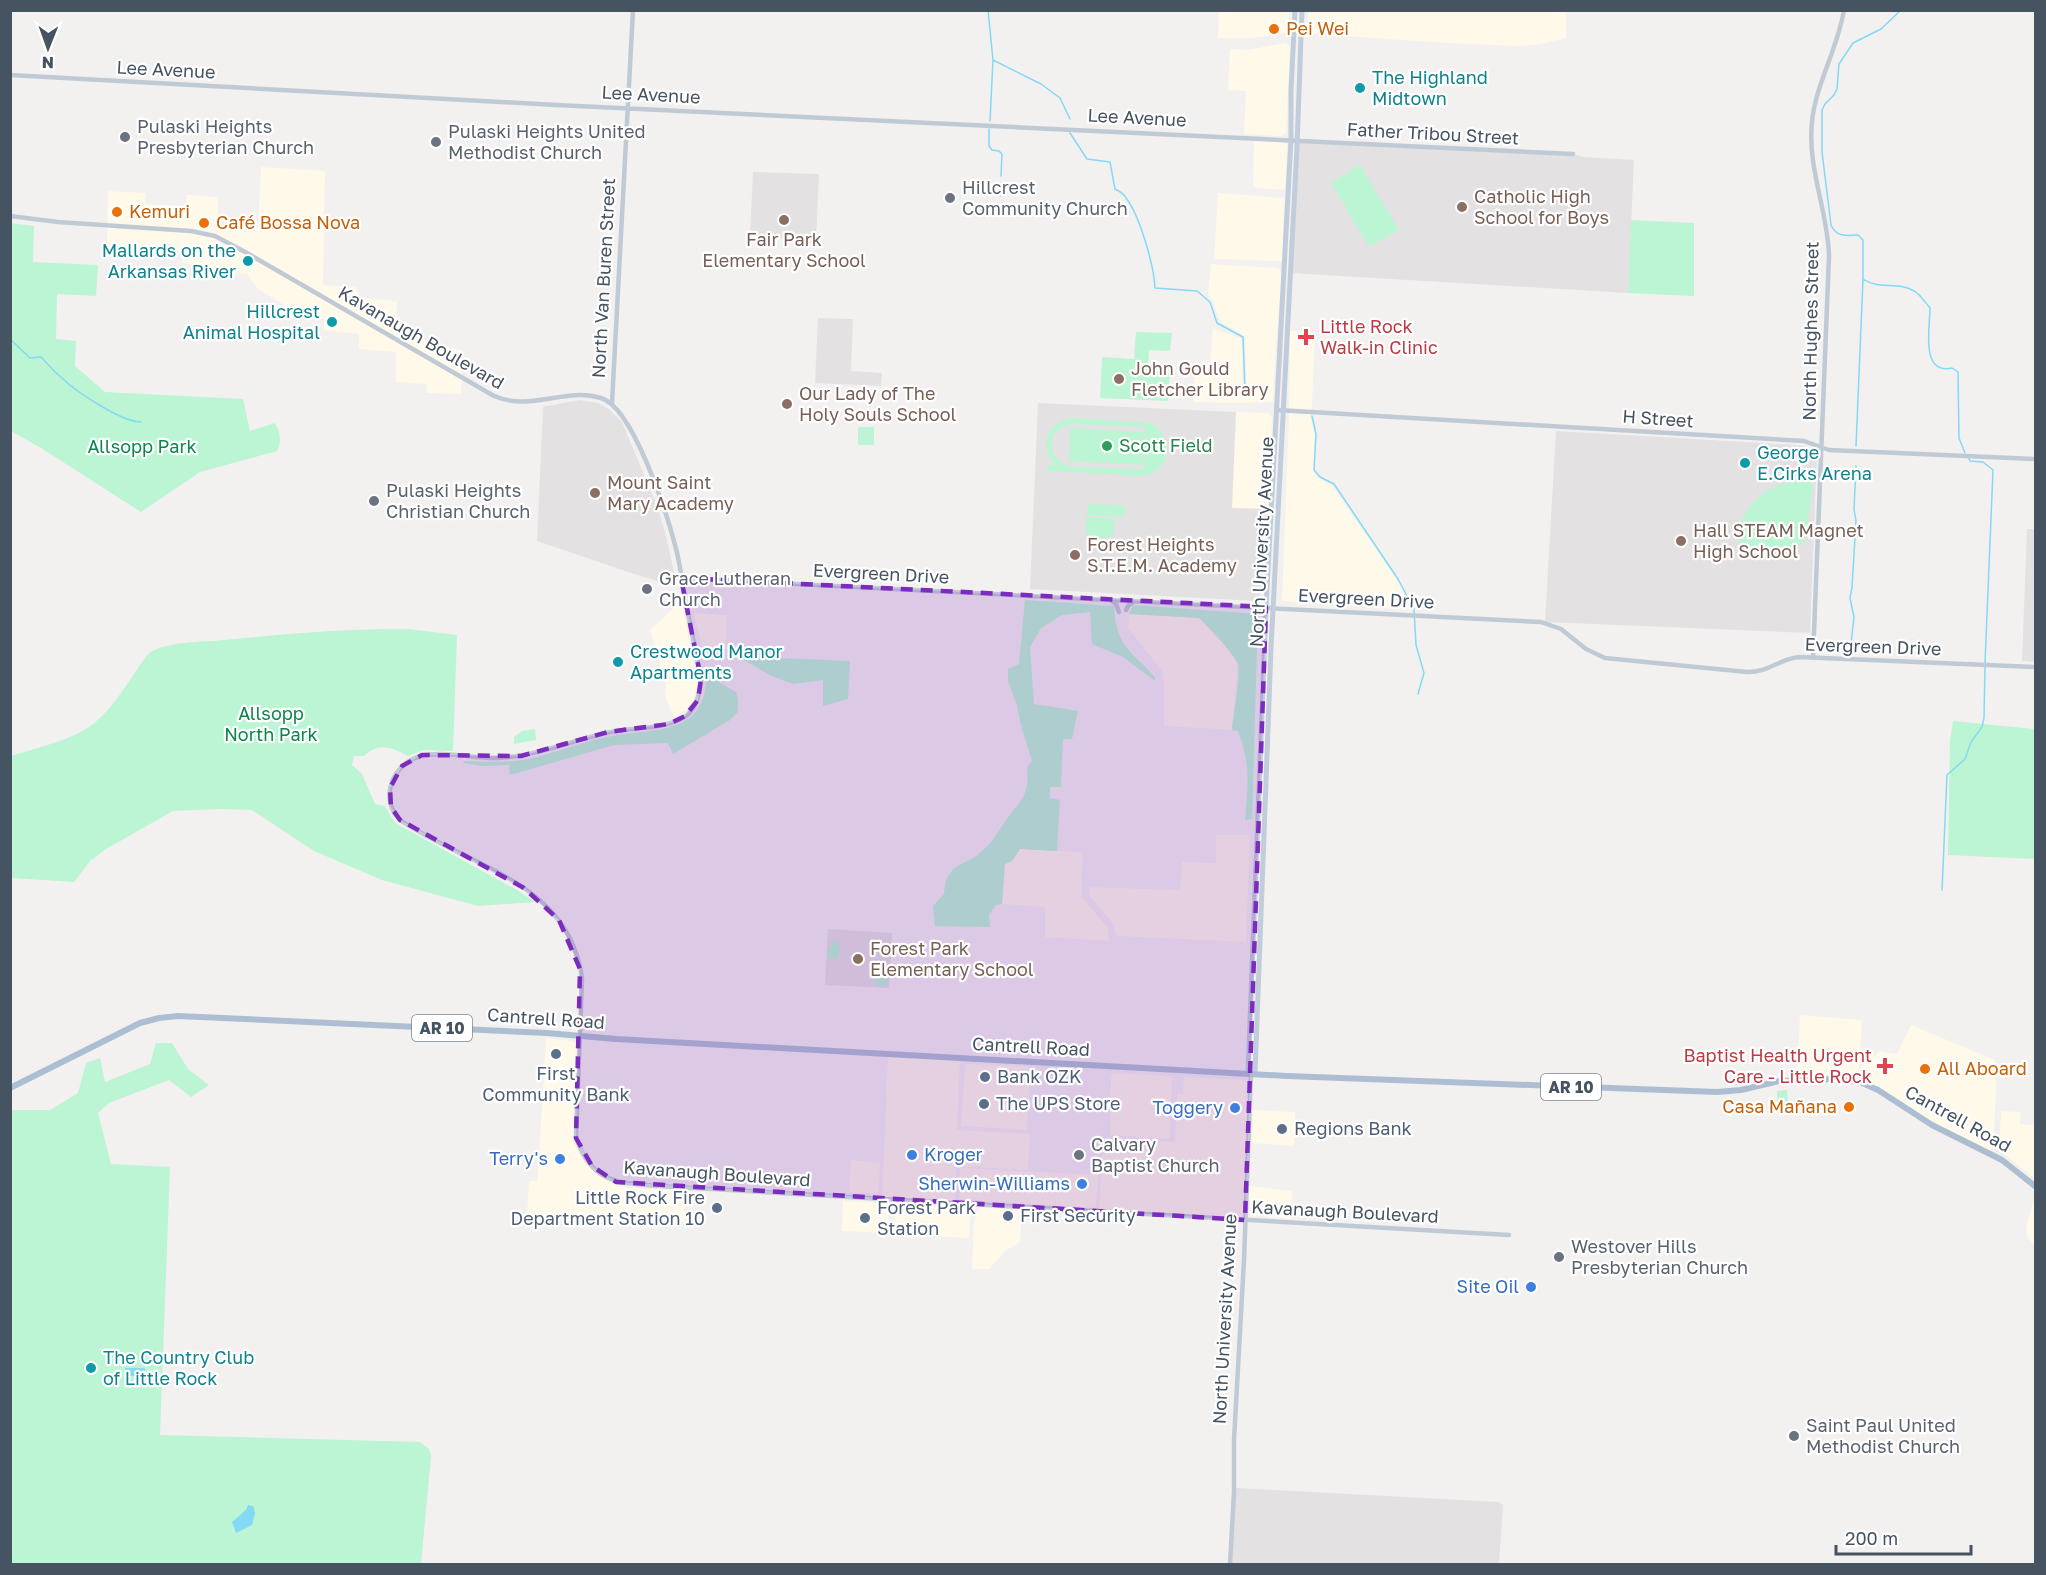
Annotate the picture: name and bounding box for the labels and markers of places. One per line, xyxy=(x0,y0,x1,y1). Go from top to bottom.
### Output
place label: Pei Wei xyxy=(1286,17,1349,39)
marker: Pei Wei xyxy=(1267,22,1281,36)
place label: The Highland Midtown xyxy=(1372,66,1488,109)
marker: The Highland Midtown xyxy=(1353,81,1367,95)
place label: Pulaski Heights Presbyterian Church xyxy=(137,115,314,158)
place label: Pulaski Heights United Methodist Church xyxy=(448,120,646,163)
marker: Pulaski Heights Presbyterian Church xyxy=(118,130,132,144)
marker: Pulaski Heights United Methodist Church xyxy=(429,135,443,149)
place label: Hillcrest Community Church xyxy=(962,176,1128,219)
place label: Catholic High School for Boys xyxy=(1474,185,1609,228)
marker: Hillcrest Community Church xyxy=(943,191,957,205)
place label: Kemuri xyxy=(129,200,190,222)
marker: Catholic High School for Boys xyxy=(1455,200,1469,214)
marker: Kemuri xyxy=(110,205,124,219)
place label: Café Bossa Nova xyxy=(216,211,360,233)
marker: Fair Park Elementary School xyxy=(777,213,791,227)
marker: Café Bossa Nova xyxy=(197,216,211,230)
place label: Fair Park Elementary School xyxy=(702,228,866,271)
place label: Mallards on the Arkansas River xyxy=(102,239,236,282)
marker: Mallards on the Arkansas River xyxy=(241,254,255,268)
place label: Hillcrest Animal Hospital xyxy=(183,300,320,343)
marker: Hillcrest Animal Hospital xyxy=(325,315,339,329)
place label: Little Rock Walk-in Clinic xyxy=(1320,315,1438,358)
marker: Little Rock Walk-in Clinic xyxy=(1297,328,1315,346)
place label: John Gould Fletcher Library xyxy=(1131,357,1269,400)
marker: John Gould Fletcher Library xyxy=(1112,372,1126,386)
place label: Our Lady of The Holy Souls School xyxy=(799,382,956,425)
marker: Our Lady of The Holy Souls School xyxy=(780,397,794,411)
place label: Scott Field xyxy=(1119,434,1212,456)
marker: Scott Field xyxy=(1100,439,1114,453)
place label: George E.Cirks Arena xyxy=(1757,441,1872,484)
marker: George E.Cirks Arena xyxy=(1738,456,1752,470)
place label: Mount Saint Mary Academy xyxy=(607,471,734,514)
place label: Pulaski Heights Christian Church xyxy=(386,479,530,522)
marker: Mount Saint Mary Academy xyxy=(588,486,602,500)
marker: Pulaski Heights Christian Church xyxy=(367,494,381,508)
place label: Hall STEAM Magnet High School xyxy=(1693,519,1864,562)
place label: Forest Heights S.T.E.M. Academy xyxy=(1087,533,1237,576)
marker: Hall STEAM Magnet High School xyxy=(1674,534,1688,548)
marker: Forest Heights S.T.E.M. Academy xyxy=(1068,548,1082,562)
place label: Grace Lutheran Church xyxy=(659,567,791,610)
marker: Grace Lutheran Church xyxy=(640,582,654,596)
place label: Crestwood Manor Apartments xyxy=(630,640,783,683)
marker: Crestwood Manor Apartments xyxy=(611,655,625,669)
place label: Forest Park Elementary School xyxy=(870,937,1034,980)
marker: Forest Park Elementary School xyxy=(851,952,865,966)
place label: Baptist Health Urgent Care - Little Rock xyxy=(1683,1044,1872,1087)
marker: First Community Bank xyxy=(549,1047,563,1061)
marker: Baptist Health Urgent Care - Little Rock xyxy=(1876,1057,1894,1075)
place label: All Aboard xyxy=(1937,1057,2027,1079)
place label: First Community Bank xyxy=(482,1062,630,1105)
marker: All Aboard xyxy=(1918,1062,1932,1076)
place label: Bank OZK xyxy=(997,1065,1081,1087)
marker: Bank OZK xyxy=(978,1070,992,1084)
place label: The UPS Store xyxy=(996,1092,1121,1114)
place label: Casa Mañana xyxy=(1722,1095,1837,1117)
place label: Toggery xyxy=(1152,1096,1223,1118)
marker: The UPS Store xyxy=(977,1097,991,1111)
marker: Casa Mañana xyxy=(1842,1100,1856,1114)
marker: Toggery xyxy=(1228,1101,1242,1115)
place label: Regions Bank xyxy=(1294,1117,1412,1139)
marker: Regions Bank xyxy=(1275,1122,1289,1136)
place label: Calvary Baptist Church xyxy=(1091,1133,1219,1176)
place label: Kroger xyxy=(924,1143,983,1165)
place label: Terry's xyxy=(489,1147,548,1169)
marker: Kroger xyxy=(905,1148,919,1162)
marker: Calvary Baptist Church xyxy=(1072,1148,1086,1162)
marker: Terry's xyxy=(553,1152,567,1166)
place label: Sherwin-Williams xyxy=(918,1172,1070,1194)
marker: Sherwin-Williams xyxy=(1075,1177,1089,1191)
place label: Little Rock Fire Department Station 10 xyxy=(511,1186,705,1229)
place label: Forest Park Station xyxy=(877,1196,976,1239)
marker: Little Rock Fire Department Station 10 xyxy=(710,1201,724,1215)
place label: First Security xyxy=(1020,1204,1136,1226)
marker: First Security xyxy=(1001,1209,1015,1223)
marker: Forest Park Station xyxy=(858,1211,872,1225)
place label: Westover Hills Presbyterian Church xyxy=(1571,1235,1748,1278)
marker: Westover Hills Presbyterian Church xyxy=(1552,1250,1566,1264)
place label: Site Oil xyxy=(1457,1275,1519,1297)
marker: Site Oil xyxy=(1524,1280,1538,1294)
place label: The Country Club of Little Rock xyxy=(103,1346,254,1389)
marker: The Country Club of Little Rock xyxy=(84,1361,98,1375)
place label: Saint Paul United Methodist Church xyxy=(1806,1414,1960,1457)
marker: Saint Paul United Methodist Church xyxy=(1787,1429,1801,1443)

